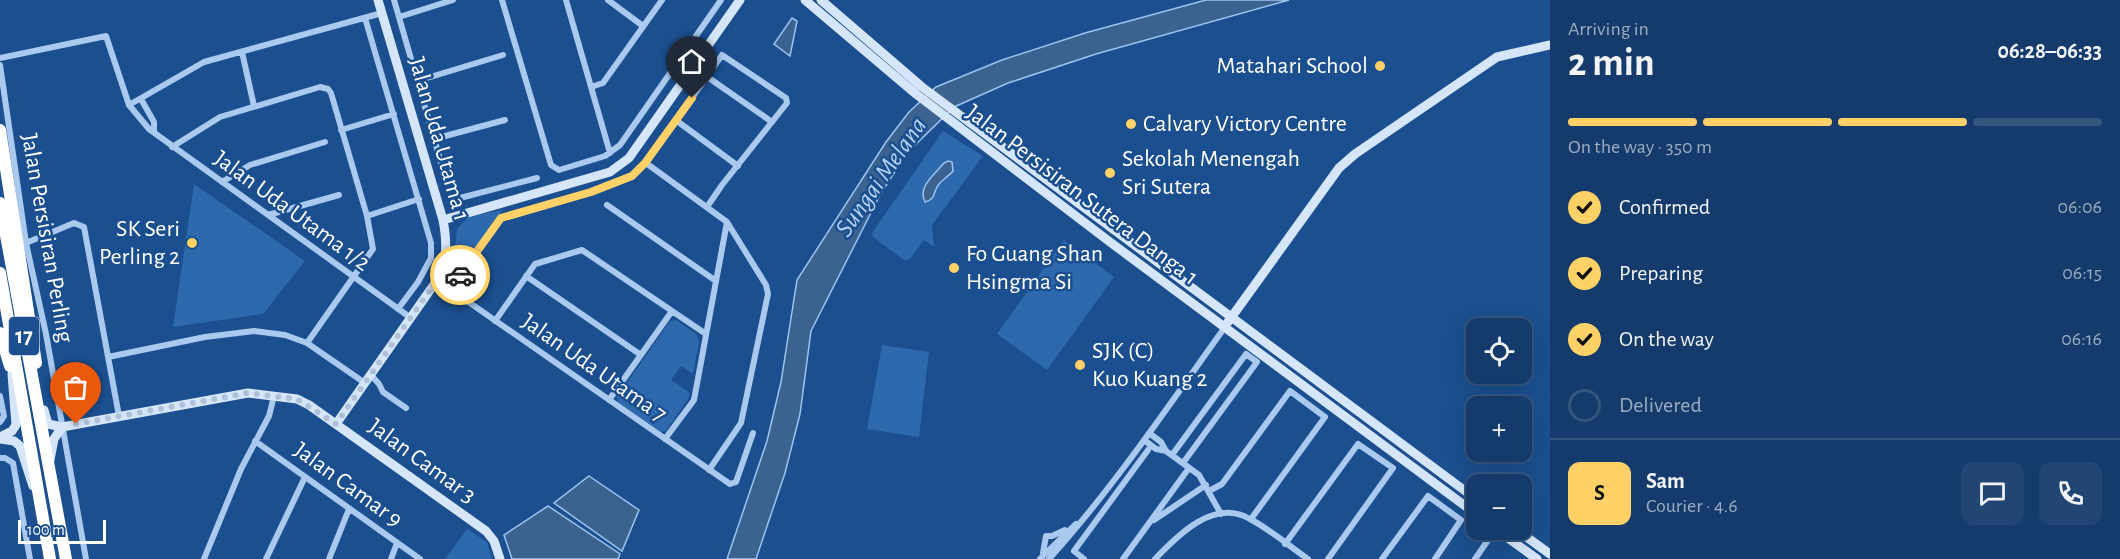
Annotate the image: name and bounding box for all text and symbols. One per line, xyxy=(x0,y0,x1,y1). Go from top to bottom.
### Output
text: Arriving in xyxy=(1568,19,1649,39)
pin xyxy=(666,36,717,98)
text: 06:28–06:33 xyxy=(1997,40,2102,62)
text: 2 min xyxy=(1568,44,1655,83)
icon: home xyxy=(675,45,708,78)
street label: Jalan Uda Utama 1 xyxy=(404,54,474,224)
place label: Matahari School xyxy=(1217,54,1368,78)
marker: Matahari School xyxy=(1373,59,1387,73)
street label: Jalan Persisiran Sutera Danga 1 xyxy=(962,100,1202,290)
place label: Calvary Victory Centre xyxy=(1143,112,1347,136)
water label: Sungai Melana xyxy=(831,113,931,241)
marker: Calvary Victory Centre xyxy=(1124,117,1138,131)
street label: Jalan Persisiran Perling xyxy=(17,132,77,345)
text: On the way · 350 m xyxy=(1568,137,1712,157)
street label: Jalan Uda Utama 1/2 xyxy=(209,146,375,276)
place label: Sekolah Menengah Sri Sutera xyxy=(1122,147,1300,199)
marker: Sekolah Menengah Sri Sutera xyxy=(1103,166,1117,180)
icon: check xyxy=(1568,191,1601,224)
text: Confirmed xyxy=(1619,196,1710,218)
text: 06:06 xyxy=(2058,197,2102,217)
place label: SK Seri Perling 2 xyxy=(99,217,180,269)
marker: SK Seri Perling 2 xyxy=(185,236,199,250)
place label: Fo Guang Shan Hsingma Si xyxy=(966,242,1103,294)
courier xyxy=(430,245,490,305)
icon: check xyxy=(1568,257,1601,290)
icon: car xyxy=(444,259,477,292)
marker: Fo Guang Shan Hsingma Si xyxy=(947,261,961,275)
text: Preparing xyxy=(1619,262,1703,284)
text: 06:15 xyxy=(2062,263,2102,283)
street label: Jalan Uda Utama 7 xyxy=(517,309,671,427)
road number: 17 xyxy=(9,317,39,355)
map controls xyxy=(1466,318,1532,540)
button: locate xyxy=(1466,318,1532,384)
icon: check xyxy=(1568,323,1601,356)
text: On the way xyxy=(1619,328,1714,350)
text: 06:16 xyxy=(2061,329,2102,349)
place label: SJK (C) Kuo Kuang 2 xyxy=(1092,339,1208,391)
marker: SJK (C) Kuo Kuang 2 xyxy=(1073,358,1087,372)
pin xyxy=(50,362,101,424)
icon: bag xyxy=(59,371,92,404)
text: Delivered xyxy=(1619,394,1702,416)
button: + xyxy=(1466,396,1532,462)
street label: Jalan Camar 3 xyxy=(364,414,480,508)
street label: Jalan Camar 9 xyxy=(289,438,407,532)
button: chat xyxy=(1961,462,2024,525)
button: phone xyxy=(2039,462,2102,525)
text: Sam xyxy=(1646,470,1685,492)
button: − xyxy=(1466,474,1532,540)
text: S xyxy=(1594,482,1605,504)
text: Courier · 4.6 xyxy=(1646,496,1738,516)
scale bar xyxy=(18,517,106,544)
text: 100 m xyxy=(27,522,65,538)

